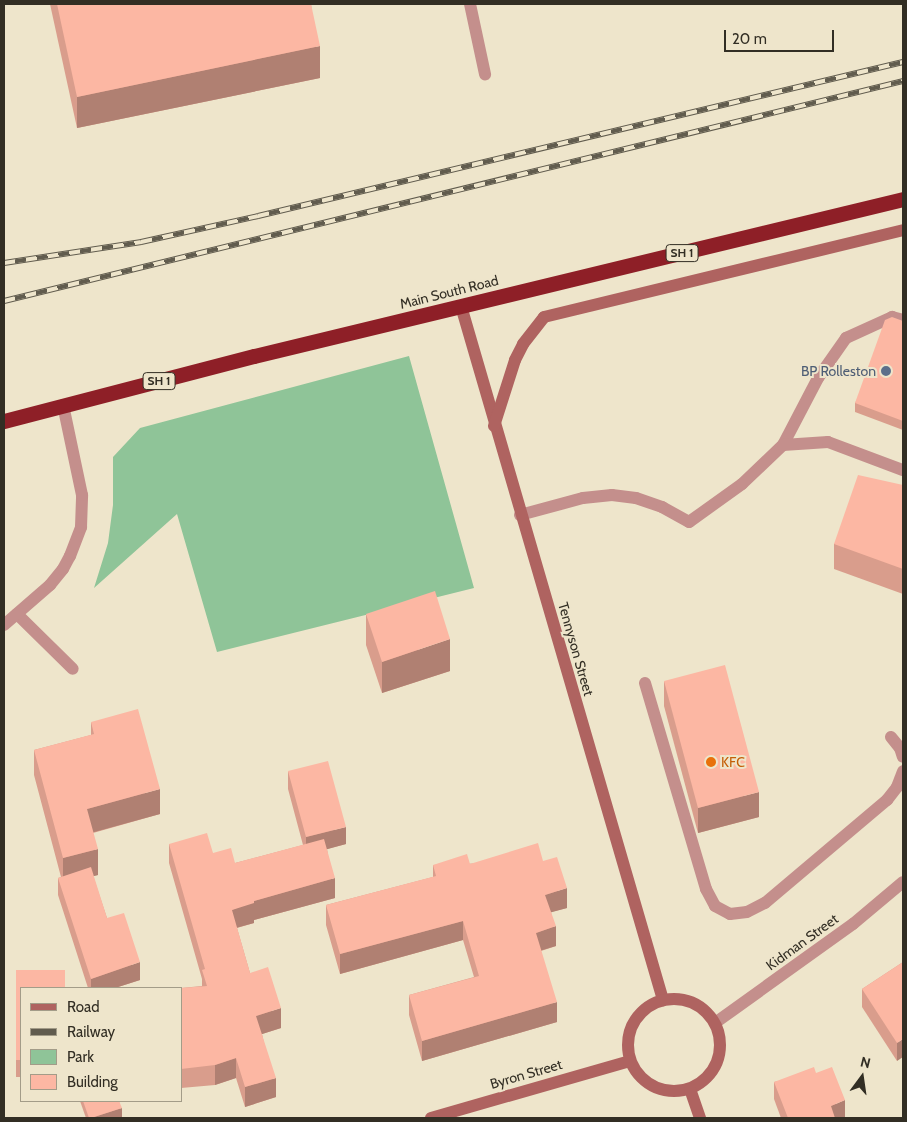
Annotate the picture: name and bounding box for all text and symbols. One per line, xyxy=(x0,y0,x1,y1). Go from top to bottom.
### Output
scale bar xyxy=(727,20,837,52)
text: 20 m xyxy=(732,30,767,48)
road number: SH 1 xyxy=(664,244,700,262)
street label: Main South Road xyxy=(398,272,500,312)
place label: BP Rolleston xyxy=(801,363,876,379)
marker: BP Rolleston xyxy=(880,365,892,377)
road number: SH 1 xyxy=(142,372,176,391)
street label: Tennyson Street xyxy=(555,600,597,698)
place label: KFC xyxy=(721,754,745,770)
marker: KFC xyxy=(705,756,717,768)
street label: Kidman Street xyxy=(763,910,841,974)
legend xyxy=(20,987,182,1102)
text: Road xyxy=(67,998,100,1016)
text: Railway xyxy=(67,1023,115,1041)
text: Park xyxy=(67,1048,94,1066)
north arrow xyxy=(837,1052,887,1102)
text: N xyxy=(859,1053,873,1072)
street label: Byron Street xyxy=(488,1056,564,1092)
text: Building xyxy=(67,1073,118,1091)

